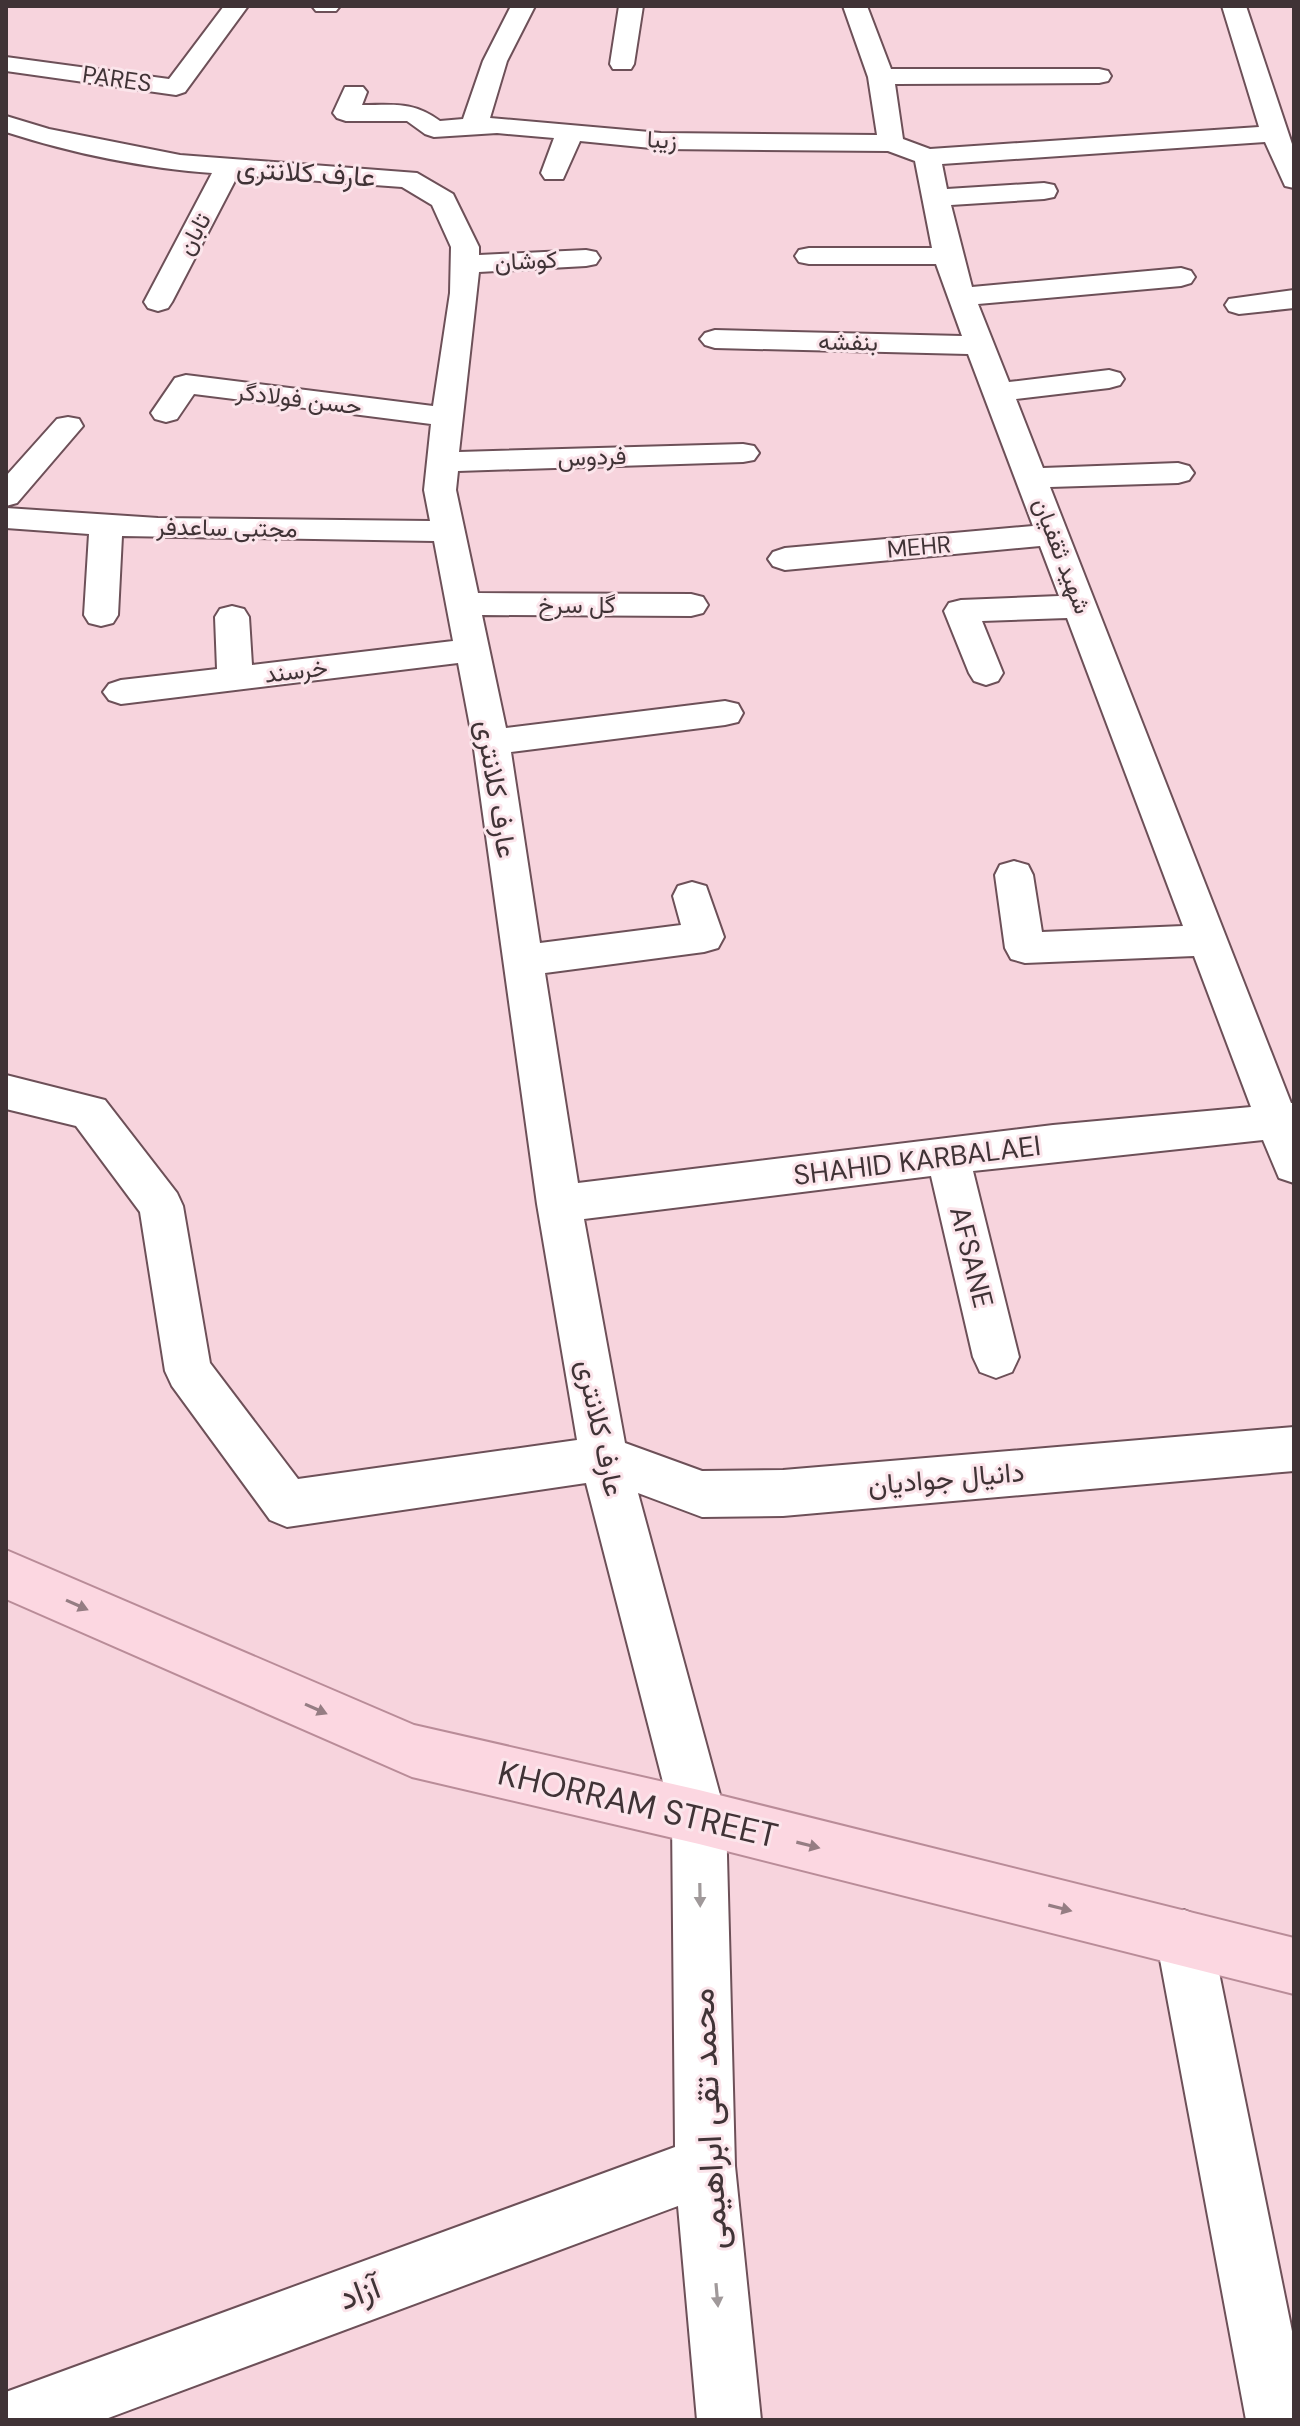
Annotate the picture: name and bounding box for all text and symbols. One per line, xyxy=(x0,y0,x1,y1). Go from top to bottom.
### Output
street label: PARES xyxy=(81,58,154,99)
street label: زیبا xyxy=(646,123,678,156)
street label: عارف کلانتری xyxy=(235,149,377,196)
street label: تابان xyxy=(170,207,218,260)
street label: کوشان xyxy=(494,243,558,278)
street label: بنفشه xyxy=(818,325,878,358)
street label: حسن فولادگر xyxy=(233,375,364,422)
street label: فردوس xyxy=(557,440,627,473)
street label: شهید ثقفیان xyxy=(1026,493,1099,618)
street label: مجتبی ساعدفر xyxy=(155,511,298,544)
street label: MEHR xyxy=(886,528,952,565)
street label: گل سرخ xyxy=(538,589,616,621)
street label: خرسند xyxy=(263,651,329,690)
street label: عارف کلانتری xyxy=(467,717,526,861)
street label: SHAHID KARBALAEI xyxy=(791,1127,1043,1194)
street label: AFSANE xyxy=(941,1202,1002,1312)
street label: عارف کلانتری xyxy=(568,1356,633,1500)
street label: دانیال جوادیان xyxy=(866,1453,1026,1504)
one-way arrow xyxy=(66,1599,89,1612)
one-way arrow xyxy=(304,1703,328,1716)
street label: KHORRAM STREET xyxy=(494,1750,782,1859)
one-way arrow xyxy=(796,1839,821,1851)
one-way arrow xyxy=(694,1883,706,1908)
one-way arrow xyxy=(1048,1902,1073,1914)
street label: محمد تقی ابراهیمی xyxy=(679,1987,738,2251)
street label: آزاد xyxy=(332,2263,389,2321)
one-way arrow xyxy=(711,2283,724,2308)

